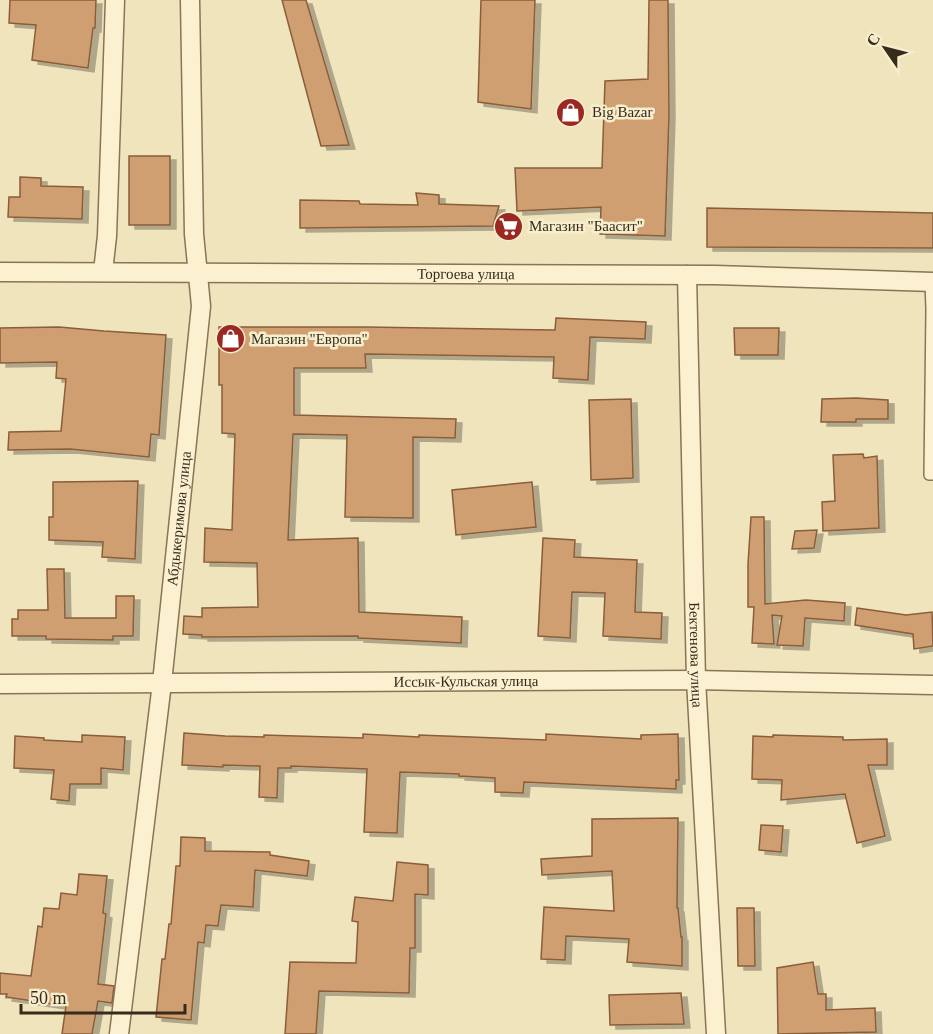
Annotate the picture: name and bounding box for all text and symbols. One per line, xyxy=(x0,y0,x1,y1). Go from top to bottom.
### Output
north arrow xyxy=(855,18,915,78)
text: С xyxy=(863,30,883,49)
shop icon: Big Bazar xyxy=(555,96,587,128)
place label: Big Bazar xyxy=(592,104,652,120)
supermarket icon: Магазин "Баасит" xyxy=(492,210,524,242)
place label: Магазин "Баасит" xyxy=(529,218,643,234)
street label: Торгоева улица xyxy=(417,266,515,282)
shop icon: Магазин "Европа" xyxy=(214,323,246,355)
place label: Магазин "Европа" xyxy=(251,331,368,347)
street label: Абдыкеримова улица xyxy=(164,450,194,587)
street label: Бектенова улица xyxy=(686,602,706,708)
street label: Иссык-Кульская улица xyxy=(394,673,539,690)
scale bar xyxy=(21,977,184,1015)
text: 50 m xyxy=(30,988,67,1008)

